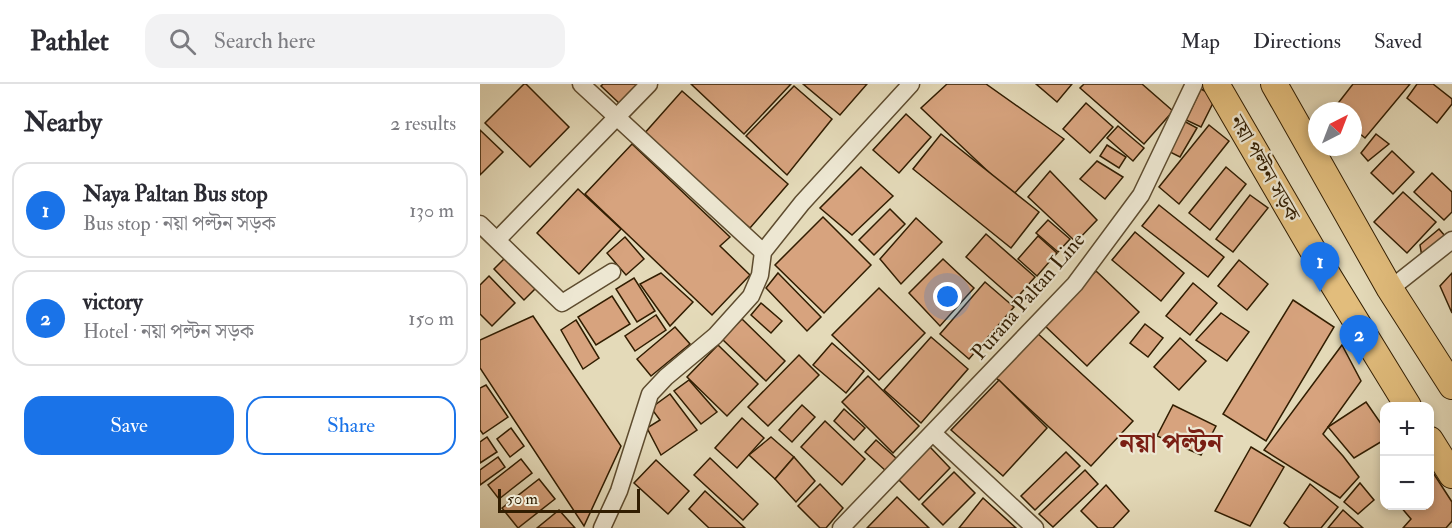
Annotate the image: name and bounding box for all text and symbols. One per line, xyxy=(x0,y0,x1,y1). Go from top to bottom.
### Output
search box xyxy=(145,14,565,68)
text: Pathlet xyxy=(30,24,109,59)
icon: search xyxy=(166,25,199,58)
text: Search here xyxy=(214,27,316,55)
text: Map xyxy=(1180,28,1220,55)
text: Directions xyxy=(1253,28,1341,55)
text: Saved xyxy=(1374,28,1422,55)
north arrow xyxy=(1308,102,1362,156)
text: Nearby xyxy=(24,107,102,139)
street label: নয়া পল্টন সড়ক xyxy=(1223,109,1306,227)
text: 2 results xyxy=(390,111,456,136)
text: Naya Paltan Bus stop xyxy=(83,180,268,208)
text: 1 xyxy=(42,198,49,223)
text: 130 m xyxy=(409,198,454,223)
text: Bus stop · নয়া পল্টন সড়ক xyxy=(83,211,276,236)
street label: Purana Paltan Line xyxy=(966,227,1091,366)
pin: 1 xyxy=(1300,242,1340,292)
your location xyxy=(933,282,962,311)
text: victory xyxy=(83,288,143,316)
text: 2 xyxy=(40,306,51,331)
text: 150 m xyxy=(408,306,454,331)
pin: 2 xyxy=(1340,316,1378,365)
text: Hotel · নয়া পল্টন সড়ক xyxy=(83,319,254,344)
button: Save xyxy=(24,396,234,455)
button: Share xyxy=(246,396,456,455)
map controls xyxy=(1380,402,1434,510)
button: + xyxy=(1380,402,1434,456)
district label: নয়া পল্টন xyxy=(1118,426,1224,460)
button: − xyxy=(1380,456,1434,510)
scale bar xyxy=(498,486,640,514)
text: 50 m xyxy=(507,489,538,509)

